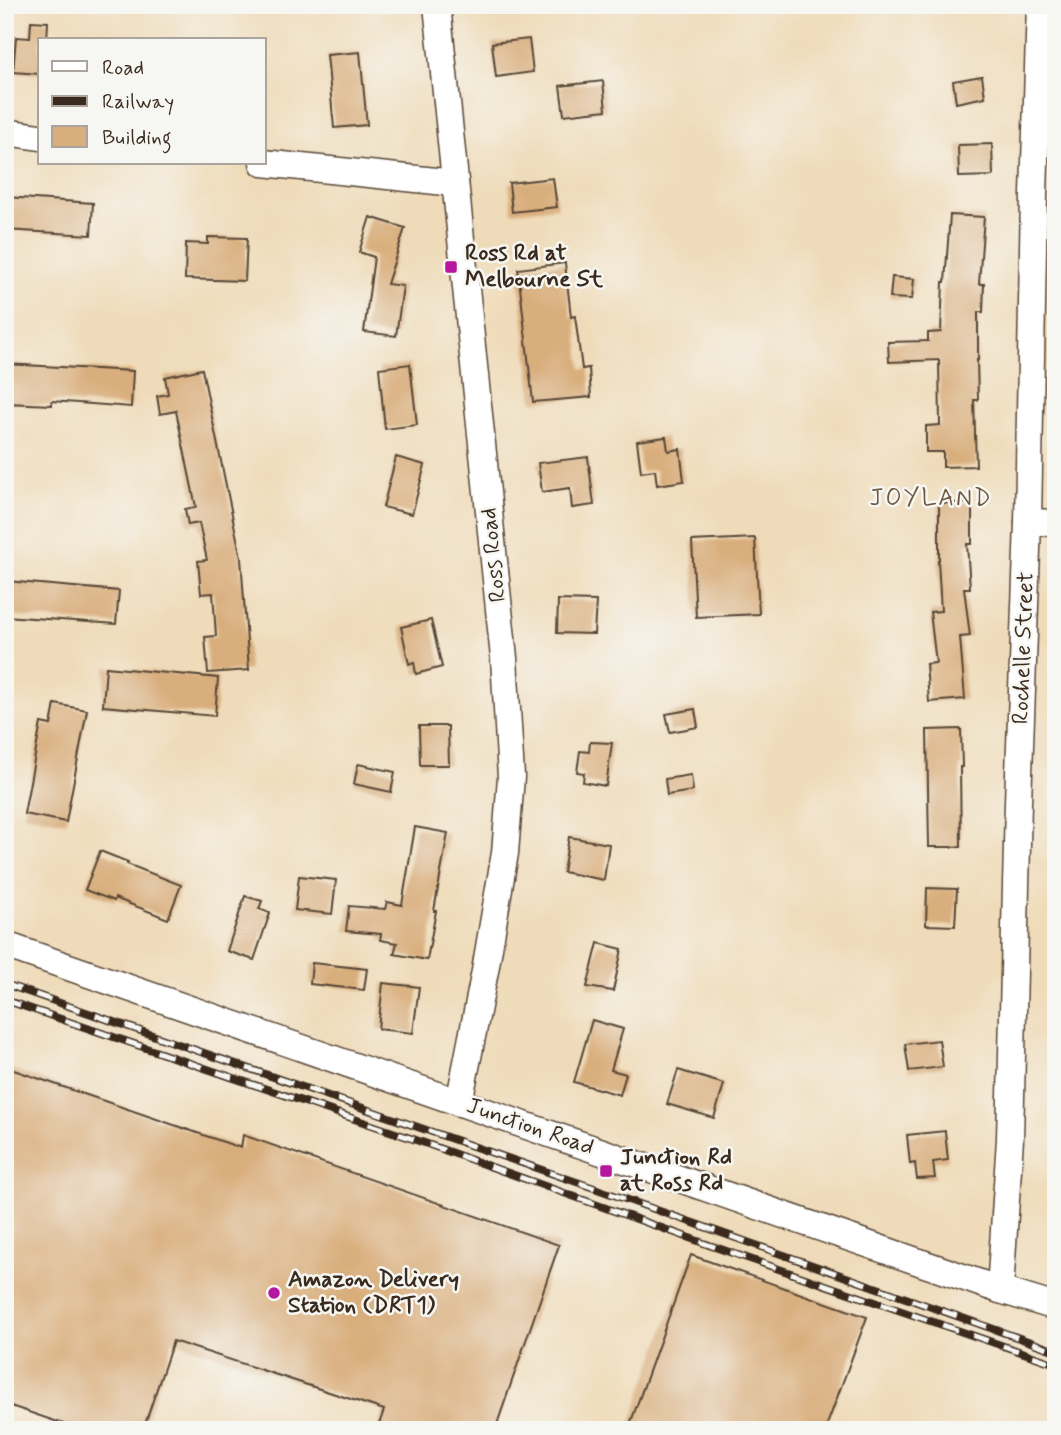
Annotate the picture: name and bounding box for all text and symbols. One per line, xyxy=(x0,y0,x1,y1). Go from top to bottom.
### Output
legend xyxy=(38,38,266,164)
text: Road xyxy=(102,54,144,82)
text: Railway xyxy=(102,88,174,116)
text: Building xyxy=(102,124,172,154)
place label: Ross Rd at Melbourne St xyxy=(465,239,604,295)
marker: Ross Rd at Melbourne St xyxy=(443,259,459,275)
district label: JOYLAND xyxy=(870,483,992,514)
street label: Ross Road xyxy=(474,506,514,604)
street label: Rochelle Street xyxy=(1006,571,1042,725)
street label: Junction Road xyxy=(462,1091,598,1163)
place label: Junction Rd at Ross Rd xyxy=(620,1143,732,1199)
marker: Junction Rd at Ross Rd xyxy=(598,1163,614,1179)
place label: Amazon Delivery Station (DRT1) xyxy=(288,1265,459,1321)
marker: Amazon Delivery Station (DRT1) xyxy=(266,1285,282,1301)

